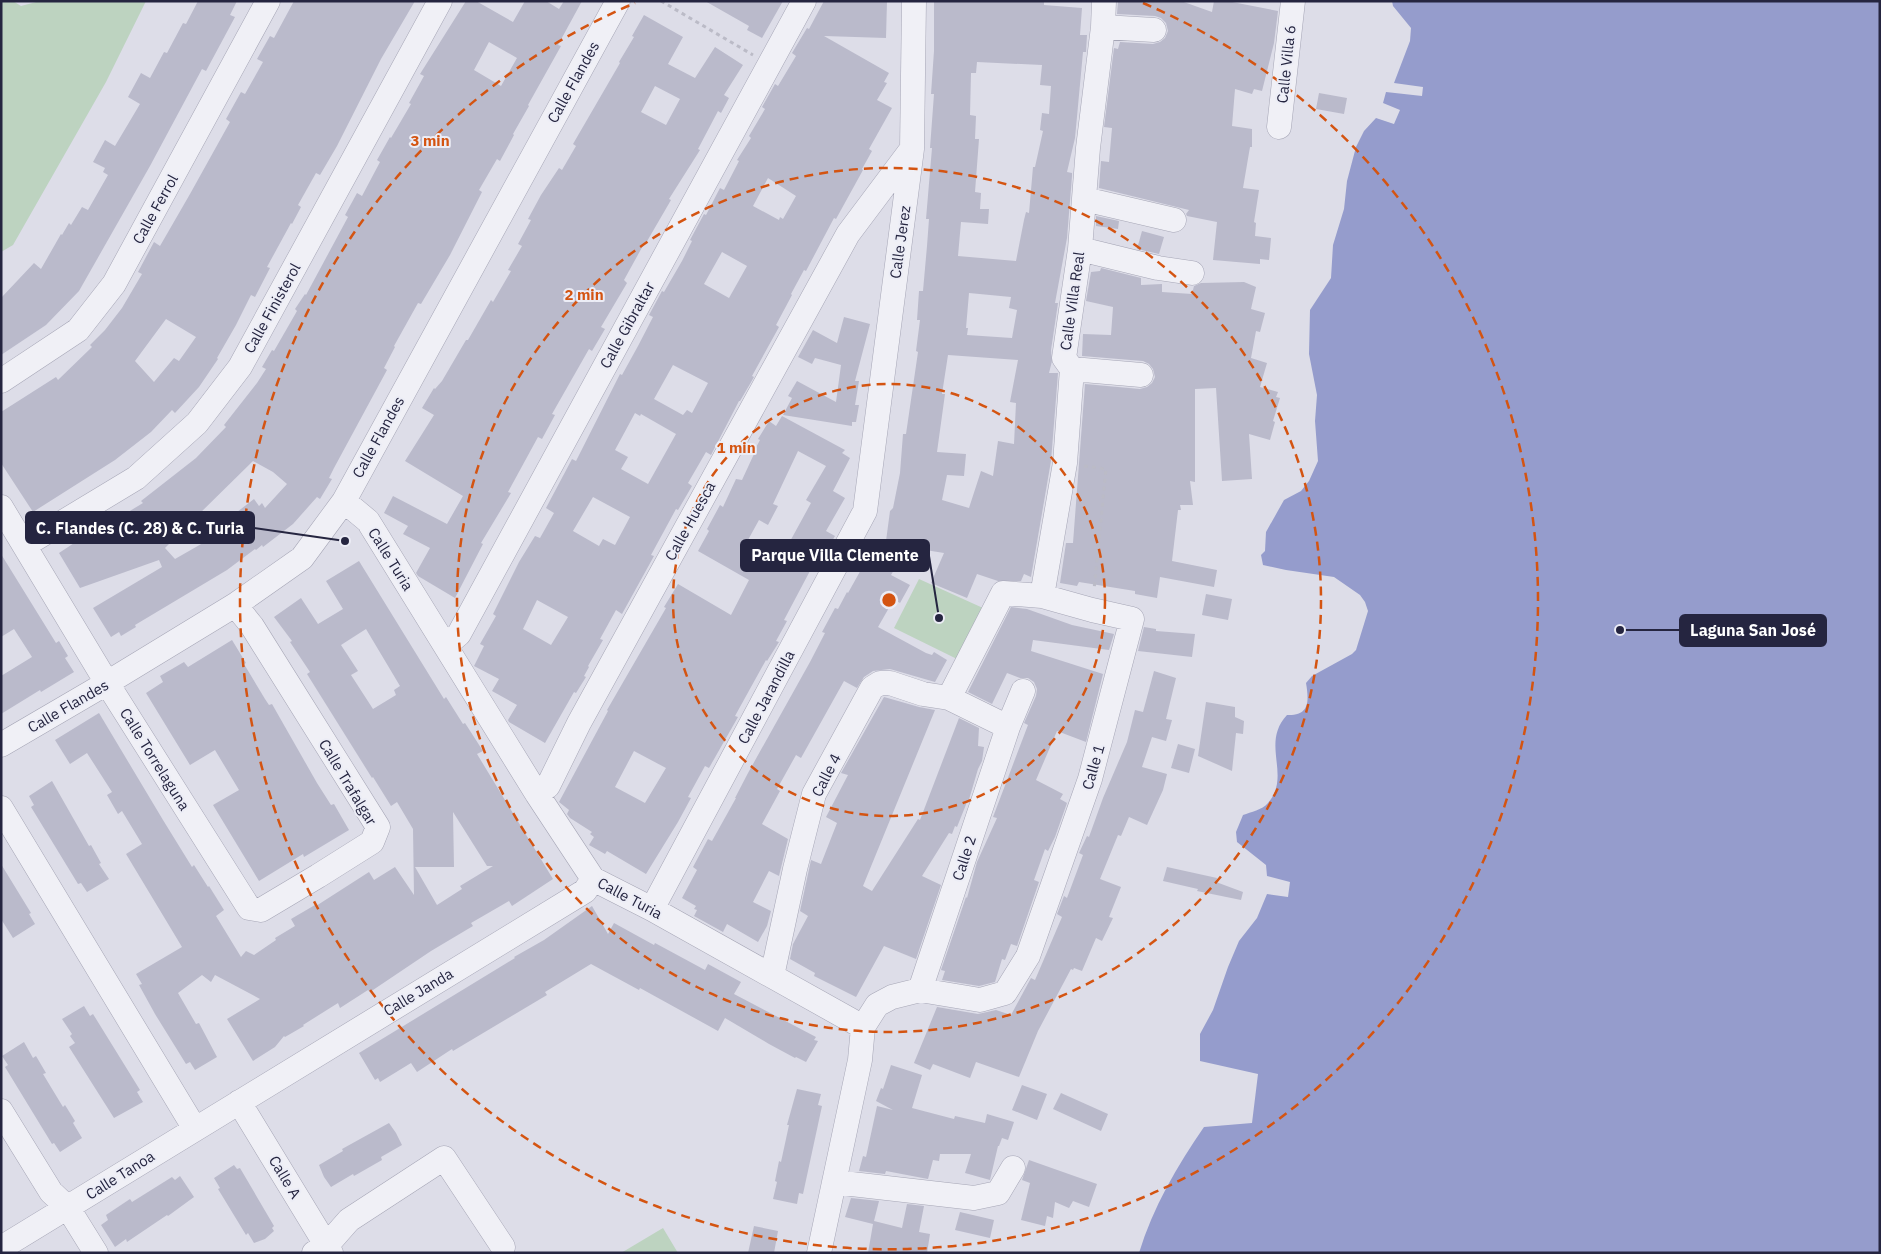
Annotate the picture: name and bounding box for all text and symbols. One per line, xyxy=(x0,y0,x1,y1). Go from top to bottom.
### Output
street label: Calle Villa 6 xyxy=(1272,24,1300,104)
street label: Calle Flandes xyxy=(543,38,603,126)
text: 3 min xyxy=(410,131,450,150)
street label: Calle Ferrol xyxy=(128,171,182,247)
street label: Calle Jerez xyxy=(885,204,915,280)
street label: Calle Villa Real xyxy=(1056,250,1088,352)
street label: Calle Finisterol xyxy=(239,260,305,356)
street label: Calle Gibraltar xyxy=(595,278,659,372)
text: 2 min xyxy=(564,285,604,304)
street label: Calle Flandes xyxy=(348,393,408,481)
text: 1 min xyxy=(716,438,756,457)
street label: Calle Huesca xyxy=(661,478,719,564)
callout: C. Flandes (C. 28) & C. Turia xyxy=(26,512,254,543)
text: C. Flandes (C. 28) & C. Turia xyxy=(36,518,244,538)
street label: Calle Turia xyxy=(364,524,418,594)
callout: Parque Villa Clemente xyxy=(741,540,929,571)
text: Parque Villa Clemente xyxy=(751,545,919,565)
centre of rings xyxy=(880,591,898,609)
callout: Laguna San José xyxy=(1680,615,1826,646)
text: Laguna San José xyxy=(1690,620,1816,640)
street label: Calle Jarandilla xyxy=(733,647,799,747)
street label: Calle Flandes xyxy=(24,675,112,737)
street label: Calle Torrelaguna xyxy=(116,704,194,814)
street label: Calle Trafalgar xyxy=(315,736,381,829)
street label: Calle 1 xyxy=(1078,742,1108,792)
street label: Calle 4 xyxy=(807,750,845,800)
street label: Calle 2 xyxy=(948,833,980,883)
street label: Calle Turia xyxy=(594,873,666,923)
street label: Calle Janda xyxy=(380,964,456,1020)
street label: Calle Tanoa xyxy=(82,1146,158,1204)
street label: Calle A xyxy=(265,1152,305,1202)

